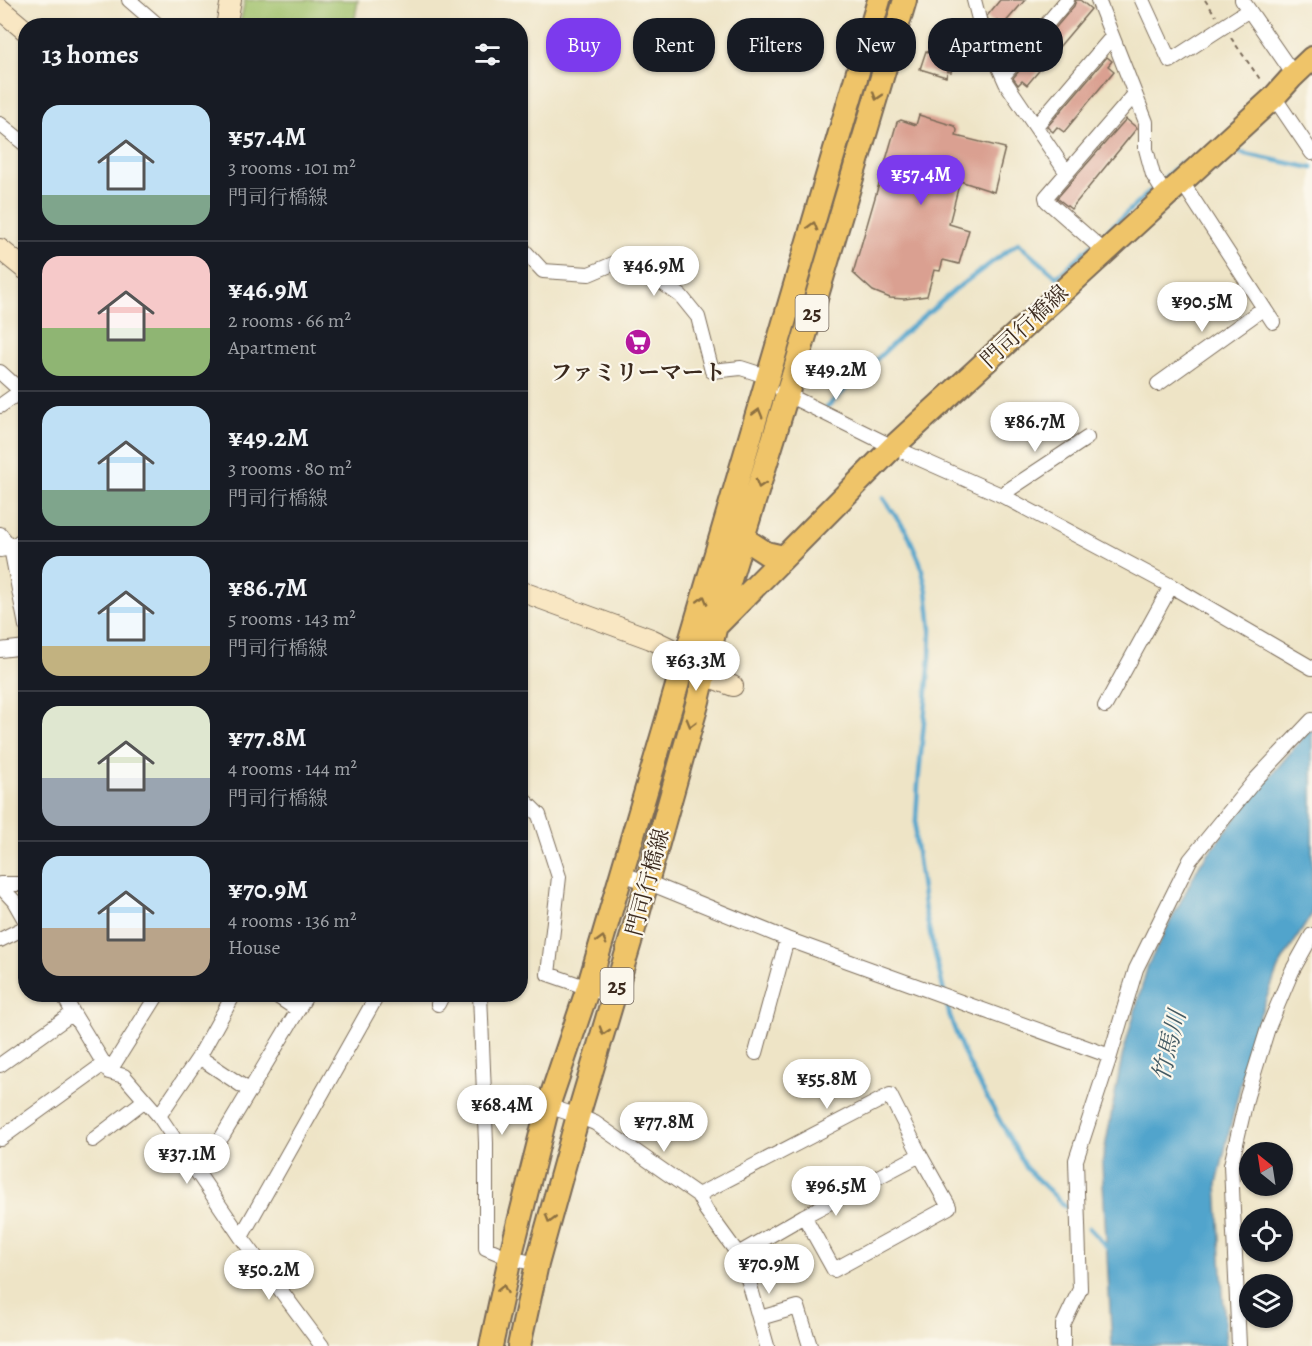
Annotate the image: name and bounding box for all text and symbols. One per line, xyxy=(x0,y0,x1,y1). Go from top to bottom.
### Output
chip: Buy xyxy=(546,18,621,72)
chip: Rent xyxy=(633,18,715,72)
chip: Filters xyxy=(727,18,824,72)
chip: New xyxy=(836,18,916,72)
chip: Apartment xyxy=(928,18,1063,72)
text: 13 homes xyxy=(42,37,139,72)
icon: filters xyxy=(471,38,504,71)
one-way arrow xyxy=(872,90,884,101)
text: ¥57.4M xyxy=(228,119,306,154)
icon: home xyxy=(90,129,162,201)
text: 3 rooms · 101 m² xyxy=(228,154,356,181)
pin: ¥57.4M xyxy=(872,155,970,206)
text: ¥57.4M xyxy=(891,161,951,188)
text: 門司行橋線 xyxy=(228,184,328,211)
one-way arrow xyxy=(806,221,818,232)
pin: ¥46.9M xyxy=(605,246,703,297)
text: ¥46.9M xyxy=(623,252,685,279)
text: ¥46.9M xyxy=(228,272,308,307)
street label: 門司行橋線 xyxy=(974,278,1075,375)
icon: home xyxy=(90,280,162,352)
pin: ¥90.5M xyxy=(1153,282,1251,333)
text: ¥90.5M xyxy=(1171,288,1233,315)
road number: 25 xyxy=(796,295,828,331)
text: 2 rooms · 66 m² xyxy=(228,307,351,334)
supermarket icon: ファミリーマート xyxy=(623,327,653,357)
text: Apartment xyxy=(228,334,317,361)
pin: ¥49.2M xyxy=(787,350,885,401)
text: ¥49.2M xyxy=(805,356,867,383)
place label: ファミリーマート xyxy=(550,358,726,388)
pin: ¥86.7M xyxy=(986,402,1084,453)
one-way arrow xyxy=(751,408,763,419)
text: ¥86.7M xyxy=(1004,408,1066,435)
text: ¥49.2M xyxy=(228,420,309,455)
icon: home xyxy=(90,430,162,502)
text: 3 rooms · 80 m² xyxy=(228,455,352,482)
one-way arrow xyxy=(755,478,767,489)
text: 門司行橋線 xyxy=(228,485,328,512)
text: ¥86.7M xyxy=(228,570,308,605)
icon: home xyxy=(90,580,162,652)
one-way arrow xyxy=(696,595,708,606)
text: 5 rooms · 143 m² xyxy=(228,605,356,632)
text: 門司行橋線 xyxy=(228,635,328,662)
pin: ¥63.3M xyxy=(647,641,745,692)
text: ¥63.3M xyxy=(666,647,726,674)
one-way arrow xyxy=(686,717,699,727)
text: ¥77.8M xyxy=(228,720,307,755)
icon: home xyxy=(90,730,162,802)
text: 4 rooms · 144 m² xyxy=(228,755,357,782)
text: 門司行橋線 xyxy=(228,785,328,812)
street label: 門司行橋線 xyxy=(619,825,677,939)
text: ¥70.9M xyxy=(228,872,308,907)
icon: home xyxy=(90,880,162,952)
text: 4 rooms · 136 m² xyxy=(228,907,357,934)
text: House xyxy=(228,934,280,961)
one-way arrow xyxy=(595,935,607,946)
road number: 25 xyxy=(600,968,634,1004)
water label: 竹馬川 xyxy=(1145,1004,1194,1085)
one-way arrow xyxy=(599,1025,611,1036)
pin: ¥55.8M xyxy=(778,1059,876,1110)
text: ¥55.8M xyxy=(797,1065,857,1092)
pin: ¥68.4M xyxy=(453,1085,551,1136)
text: ¥68.4M xyxy=(471,1091,533,1118)
pin: ¥77.8M xyxy=(615,1102,713,1153)
text: ¥77.8M xyxy=(634,1108,694,1135)
pin: ¥37.1M xyxy=(138,1134,236,1185)
text: ¥37.1M xyxy=(158,1140,216,1167)
north arrow xyxy=(1239,1142,1293,1196)
map controls xyxy=(1239,1142,1293,1328)
pin: ¥96.5M xyxy=(787,1166,885,1217)
text: ¥96.5M xyxy=(806,1172,866,1199)
button: locate xyxy=(1239,1208,1293,1262)
one-way arrow xyxy=(544,1214,557,1224)
pin: ¥70.9M xyxy=(720,1244,818,1295)
pin: ¥50.2M xyxy=(220,1250,318,1301)
text: ¥70.9M xyxy=(738,1250,800,1277)
text: ¥50.2M xyxy=(238,1256,300,1283)
button: layers xyxy=(1239,1274,1293,1328)
one-way arrow xyxy=(496,1284,509,1294)

